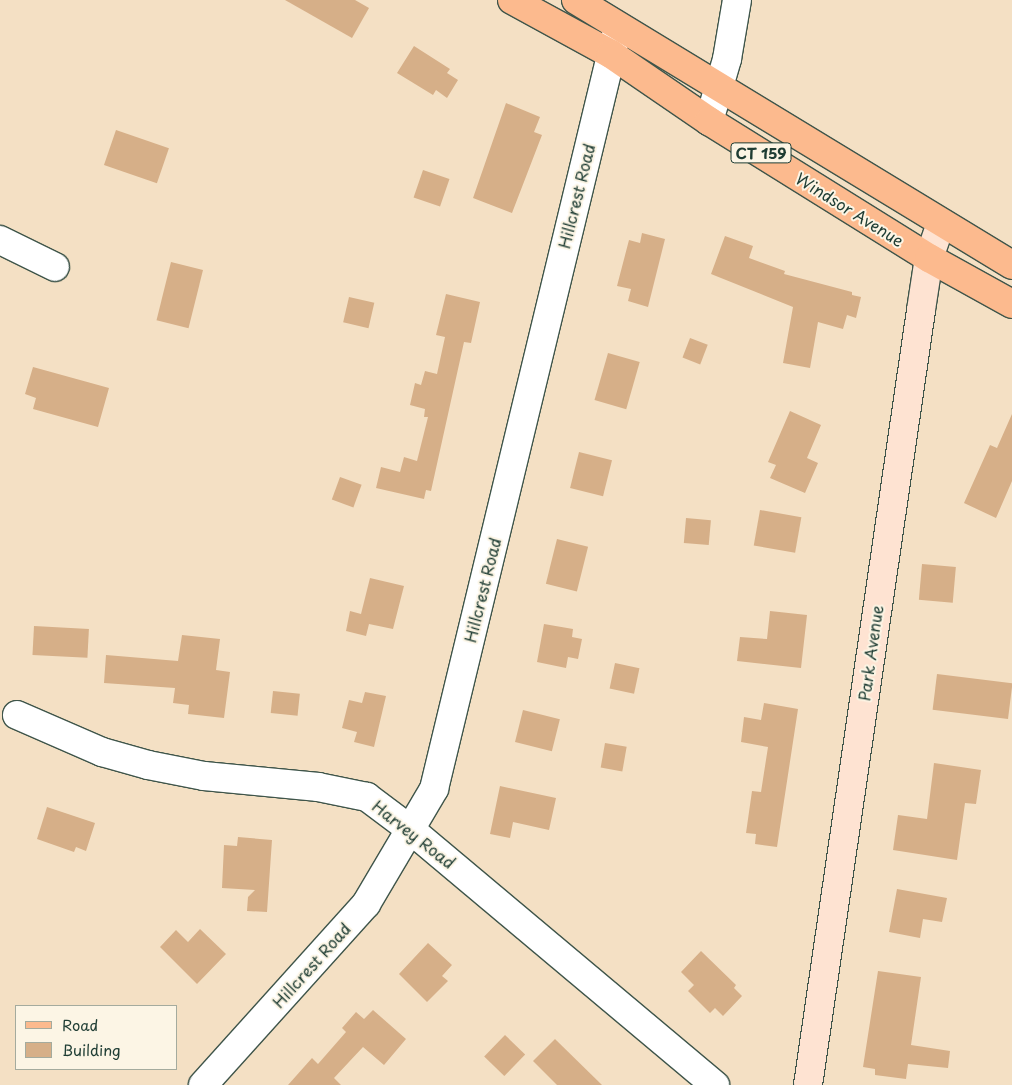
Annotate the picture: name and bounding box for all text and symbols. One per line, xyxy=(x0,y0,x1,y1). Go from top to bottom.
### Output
road number: CT 159 xyxy=(730,140,792,166)
street label: Hillcrest Road xyxy=(554,141,598,251)
street label: Windsor Avenue xyxy=(792,168,908,250)
street label: Hillcrest Road xyxy=(460,535,504,645)
street label: Park Avenue xyxy=(854,604,886,702)
street label: Harvey Road xyxy=(369,796,459,872)
street label: Hillcrest Road xyxy=(268,919,354,1011)
legend xyxy=(15,1005,178,1070)
text: Road xyxy=(62,1013,98,1036)
text: Building xyxy=(62,1038,121,1061)

